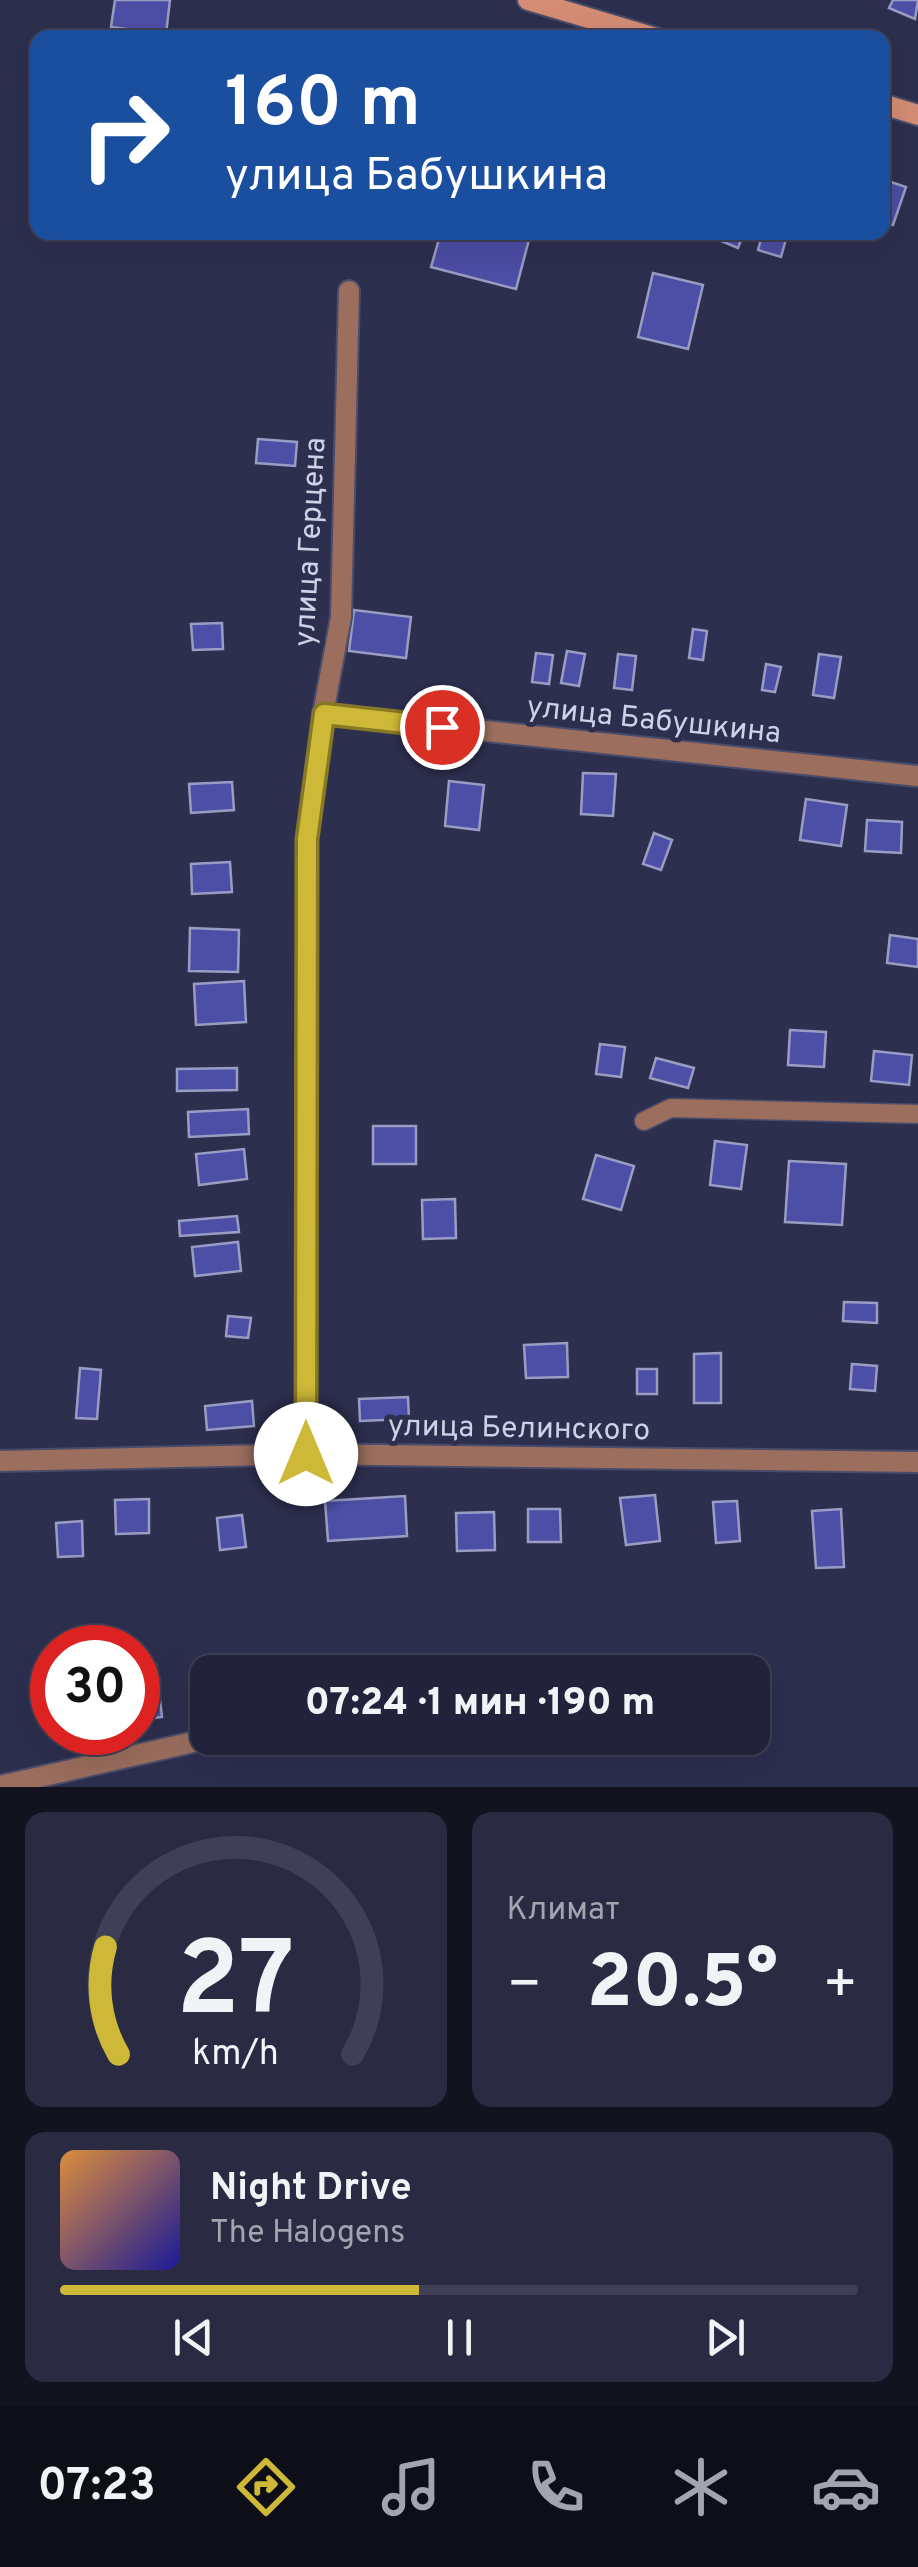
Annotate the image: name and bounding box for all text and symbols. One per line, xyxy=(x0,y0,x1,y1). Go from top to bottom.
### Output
text: 160 m xyxy=(225,62,421,151)
icon: right xyxy=(60,70,190,200)
text: улица Бабушкина xyxy=(225,149,608,206)
street label: улица Герцена xyxy=(288,436,335,648)
pin xyxy=(400,685,485,770)
street label: улица Бабушкина xyxy=(525,690,783,753)
icon: arrive xyxy=(415,700,470,755)
position arrow xyxy=(254,1402,358,1506)
street label: улица Белинского xyxy=(388,1409,650,1450)
speed limit sign: 30 xyxy=(30,1625,160,1755)
text: 07:24 · 1 мин · 190 m xyxy=(305,1680,655,1729)
text: Климат xyxy=(507,1891,620,1931)
text: 27 xyxy=(177,1920,295,2052)
text: 20.5° xyxy=(587,1939,778,2034)
text: − xyxy=(507,1952,542,2022)
text: + xyxy=(823,1952,858,2022)
text: km/h xyxy=(192,2032,279,2078)
text: Night Drive xyxy=(210,2165,412,2214)
text: The Halogens xyxy=(210,2214,405,2254)
icon: previous xyxy=(166,2310,221,2365)
icon: pause xyxy=(432,2310,487,2365)
icon: next xyxy=(698,2310,753,2365)
icon: directions xyxy=(231,2452,301,2522)
icon: music xyxy=(376,2452,446,2522)
icon: phone xyxy=(521,2452,591,2522)
icon: climate xyxy=(666,2452,736,2522)
icon: car xyxy=(811,2452,881,2522)
text: 07:23 xyxy=(37,2459,156,2516)

